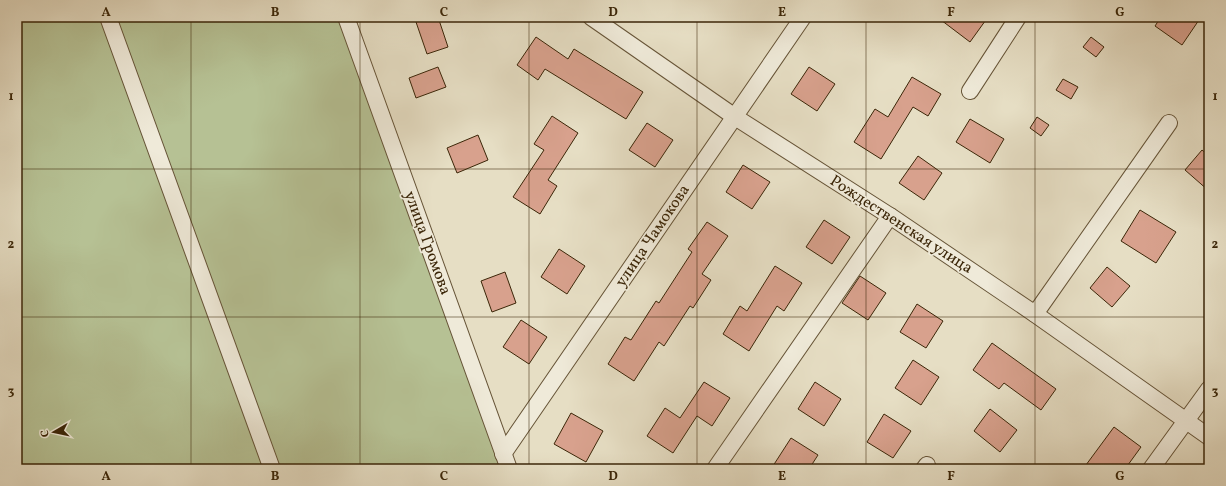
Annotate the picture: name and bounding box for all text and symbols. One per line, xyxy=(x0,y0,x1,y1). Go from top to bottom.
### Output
text: A xyxy=(101,4,111,22)
text: B xyxy=(271,4,280,22)
text: C xyxy=(440,4,448,22)
text: D xyxy=(608,4,618,22)
text: E xyxy=(778,4,786,22)
text: F xyxy=(947,4,955,22)
text: G xyxy=(1115,4,1125,22)
text: 1 xyxy=(8,88,14,106)
text: 1 xyxy=(1212,88,1218,106)
street label: Рождественская улица xyxy=(825,170,977,280)
street label: улица Чамокова xyxy=(611,180,695,292)
street label: улица Громова xyxy=(398,188,456,298)
text: 2 xyxy=(8,236,15,254)
text: 2 xyxy=(1212,236,1219,254)
text: 3 xyxy=(8,383,15,401)
text: 3 xyxy=(1212,383,1219,401)
north arrow xyxy=(34,412,74,452)
text: С xyxy=(38,429,54,438)
text: A xyxy=(101,468,111,486)
text: B xyxy=(271,468,280,486)
text: C xyxy=(440,468,448,486)
text: D xyxy=(608,468,618,486)
text: E xyxy=(778,468,786,486)
text: F xyxy=(947,468,955,486)
text: G xyxy=(1115,468,1125,486)

